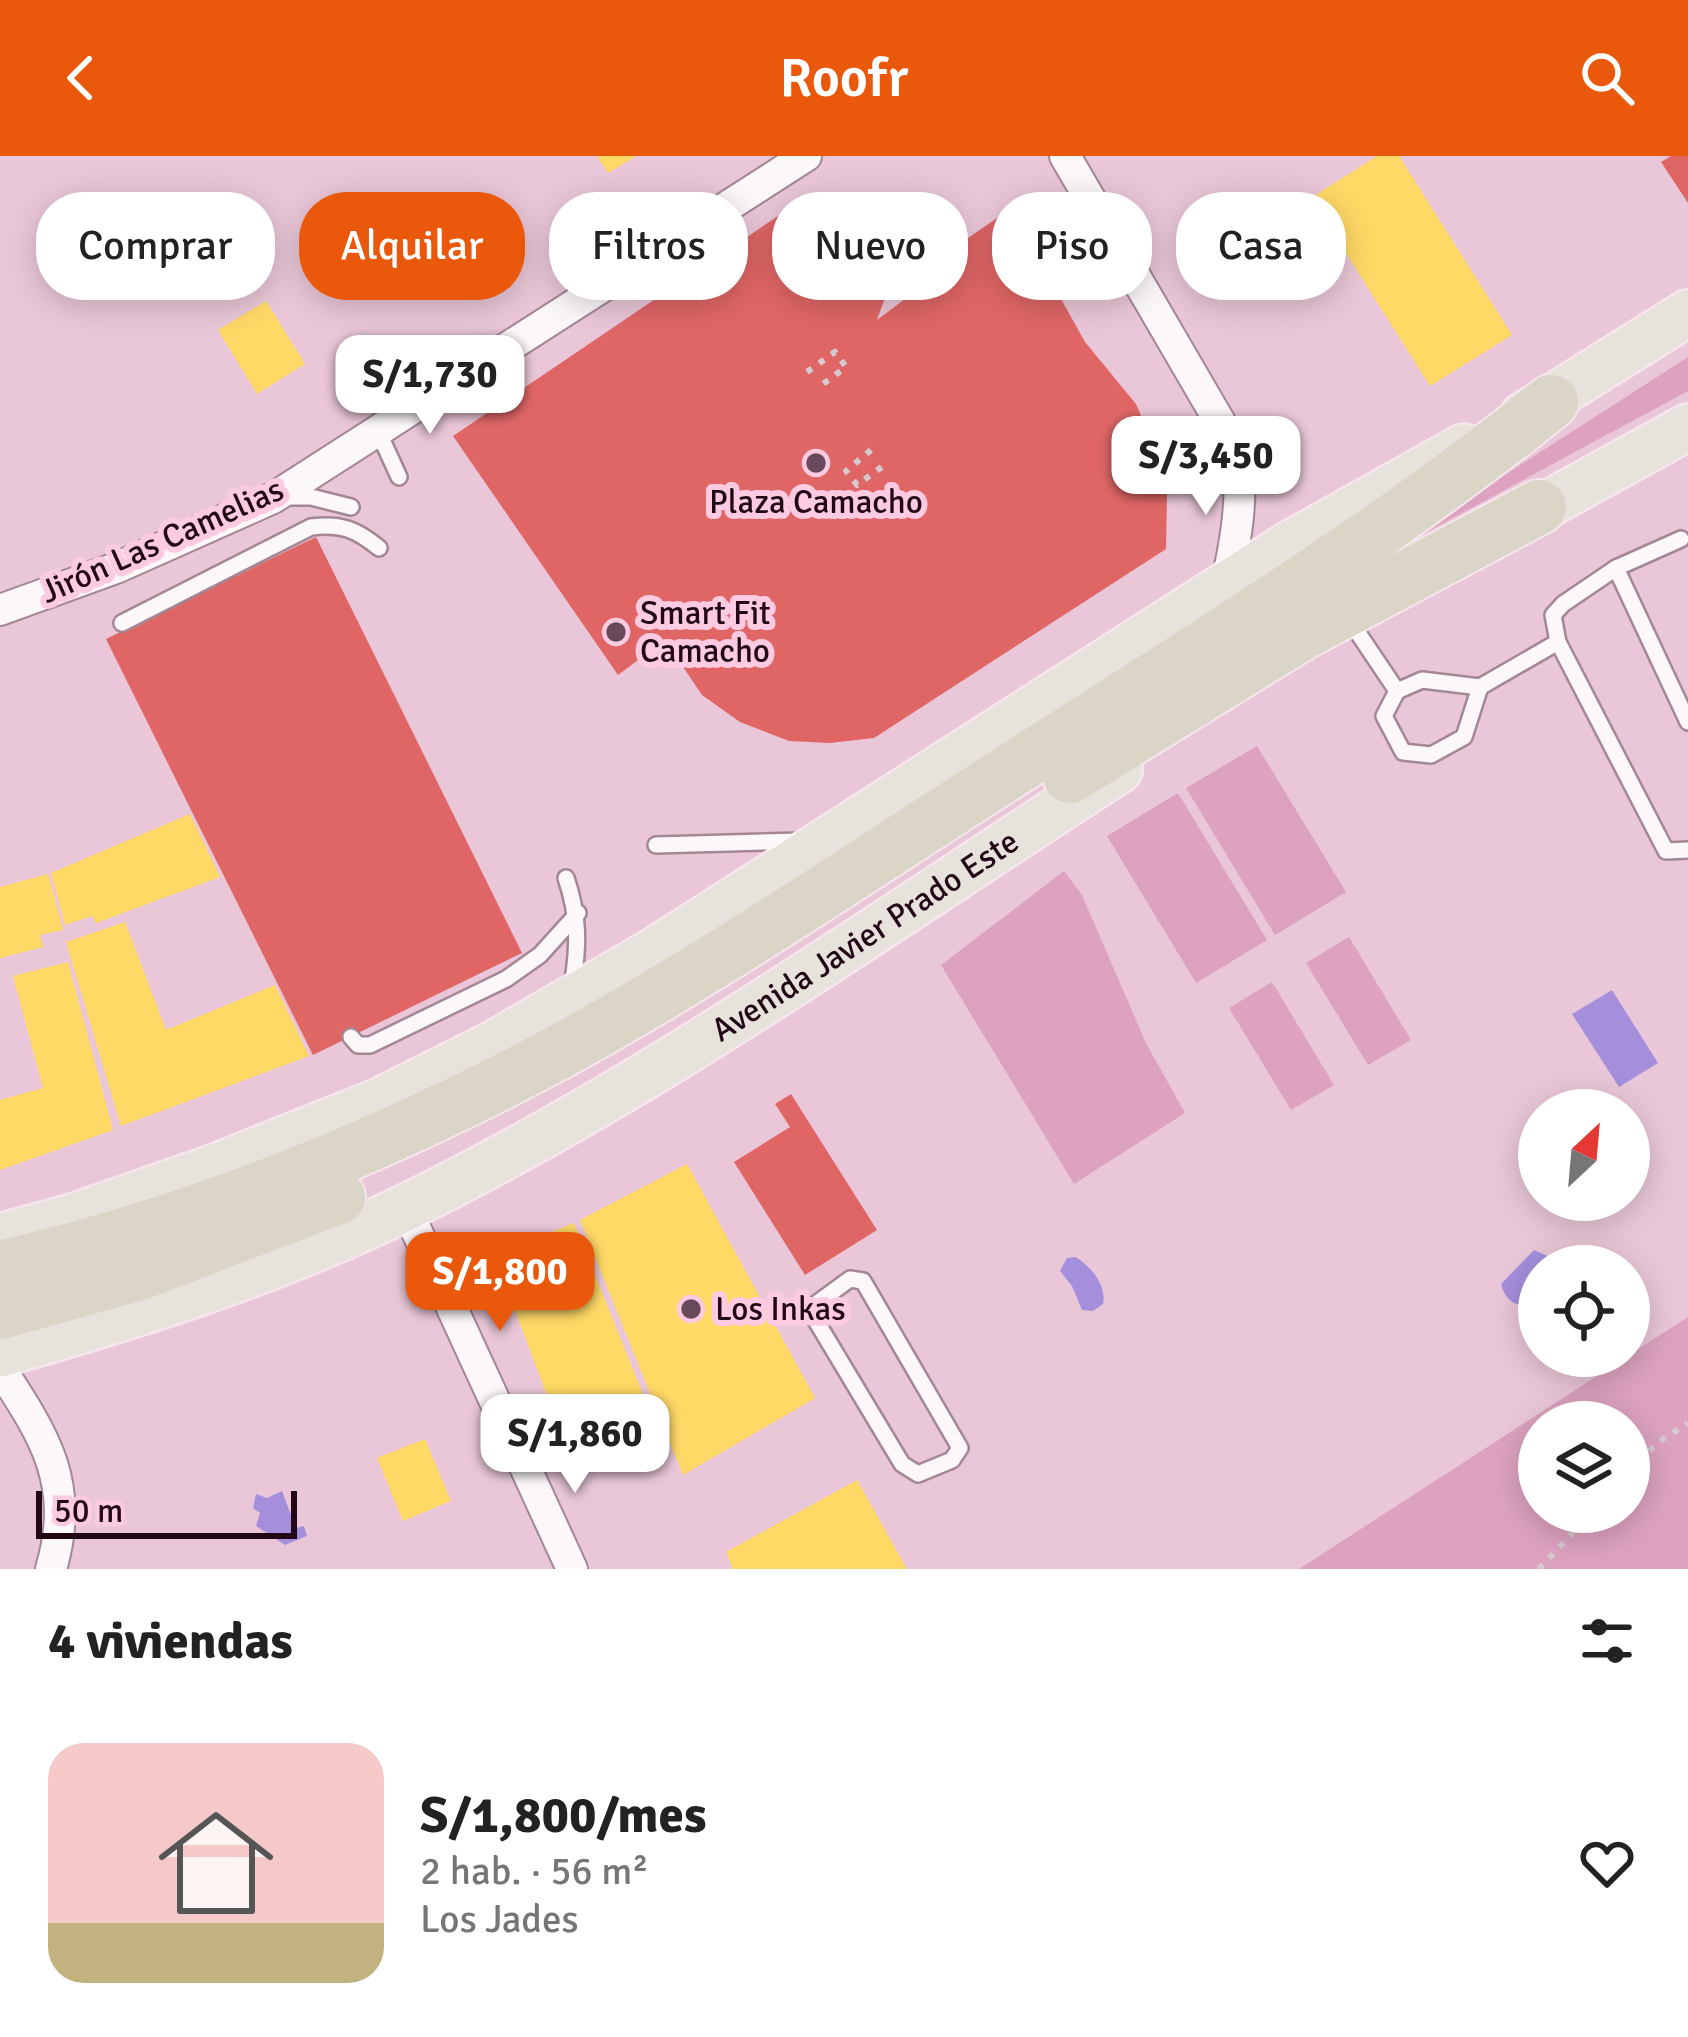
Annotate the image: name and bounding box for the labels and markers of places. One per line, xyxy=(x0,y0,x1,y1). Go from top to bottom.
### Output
pin: S/1,730 xyxy=(319,335,541,437)
pin: S/3,450 xyxy=(1095,416,1317,518)
marker: Plaza Camacho xyxy=(803,450,829,476)
place label: Plaza Camacho xyxy=(709,482,923,523)
place label: Smart Fit Camacho xyxy=(640,593,771,672)
marker: Smart Fit Camacho xyxy=(603,619,629,645)
pin: S/1,800 xyxy=(389,1232,611,1334)
place label: Los Inkas xyxy=(715,1289,846,1330)
marker: Los Inkas xyxy=(678,1296,704,1322)
pin: S/1,860 xyxy=(464,1394,686,1496)

